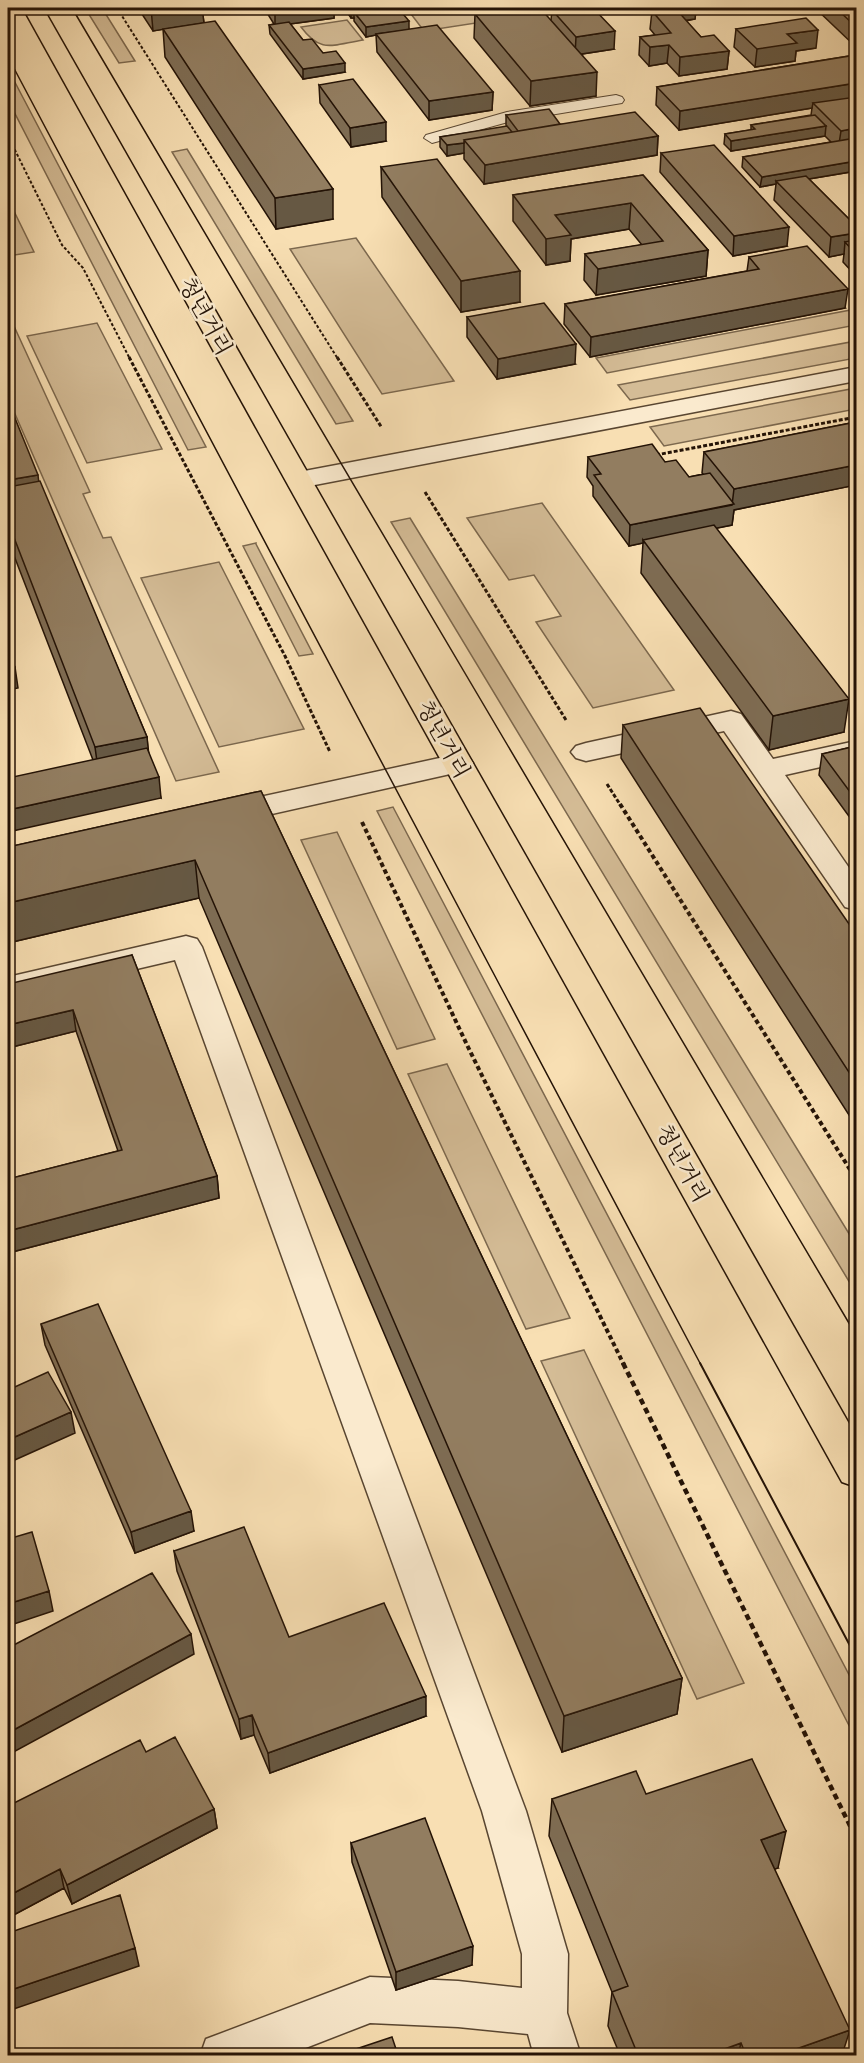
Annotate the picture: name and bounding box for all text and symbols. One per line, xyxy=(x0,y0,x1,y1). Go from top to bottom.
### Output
street label: 청년거리 xyxy=(170,273,238,362)
street label: 청년거리 xyxy=(408,696,476,785)
street label: 청년거리 xyxy=(647,1120,715,1209)

